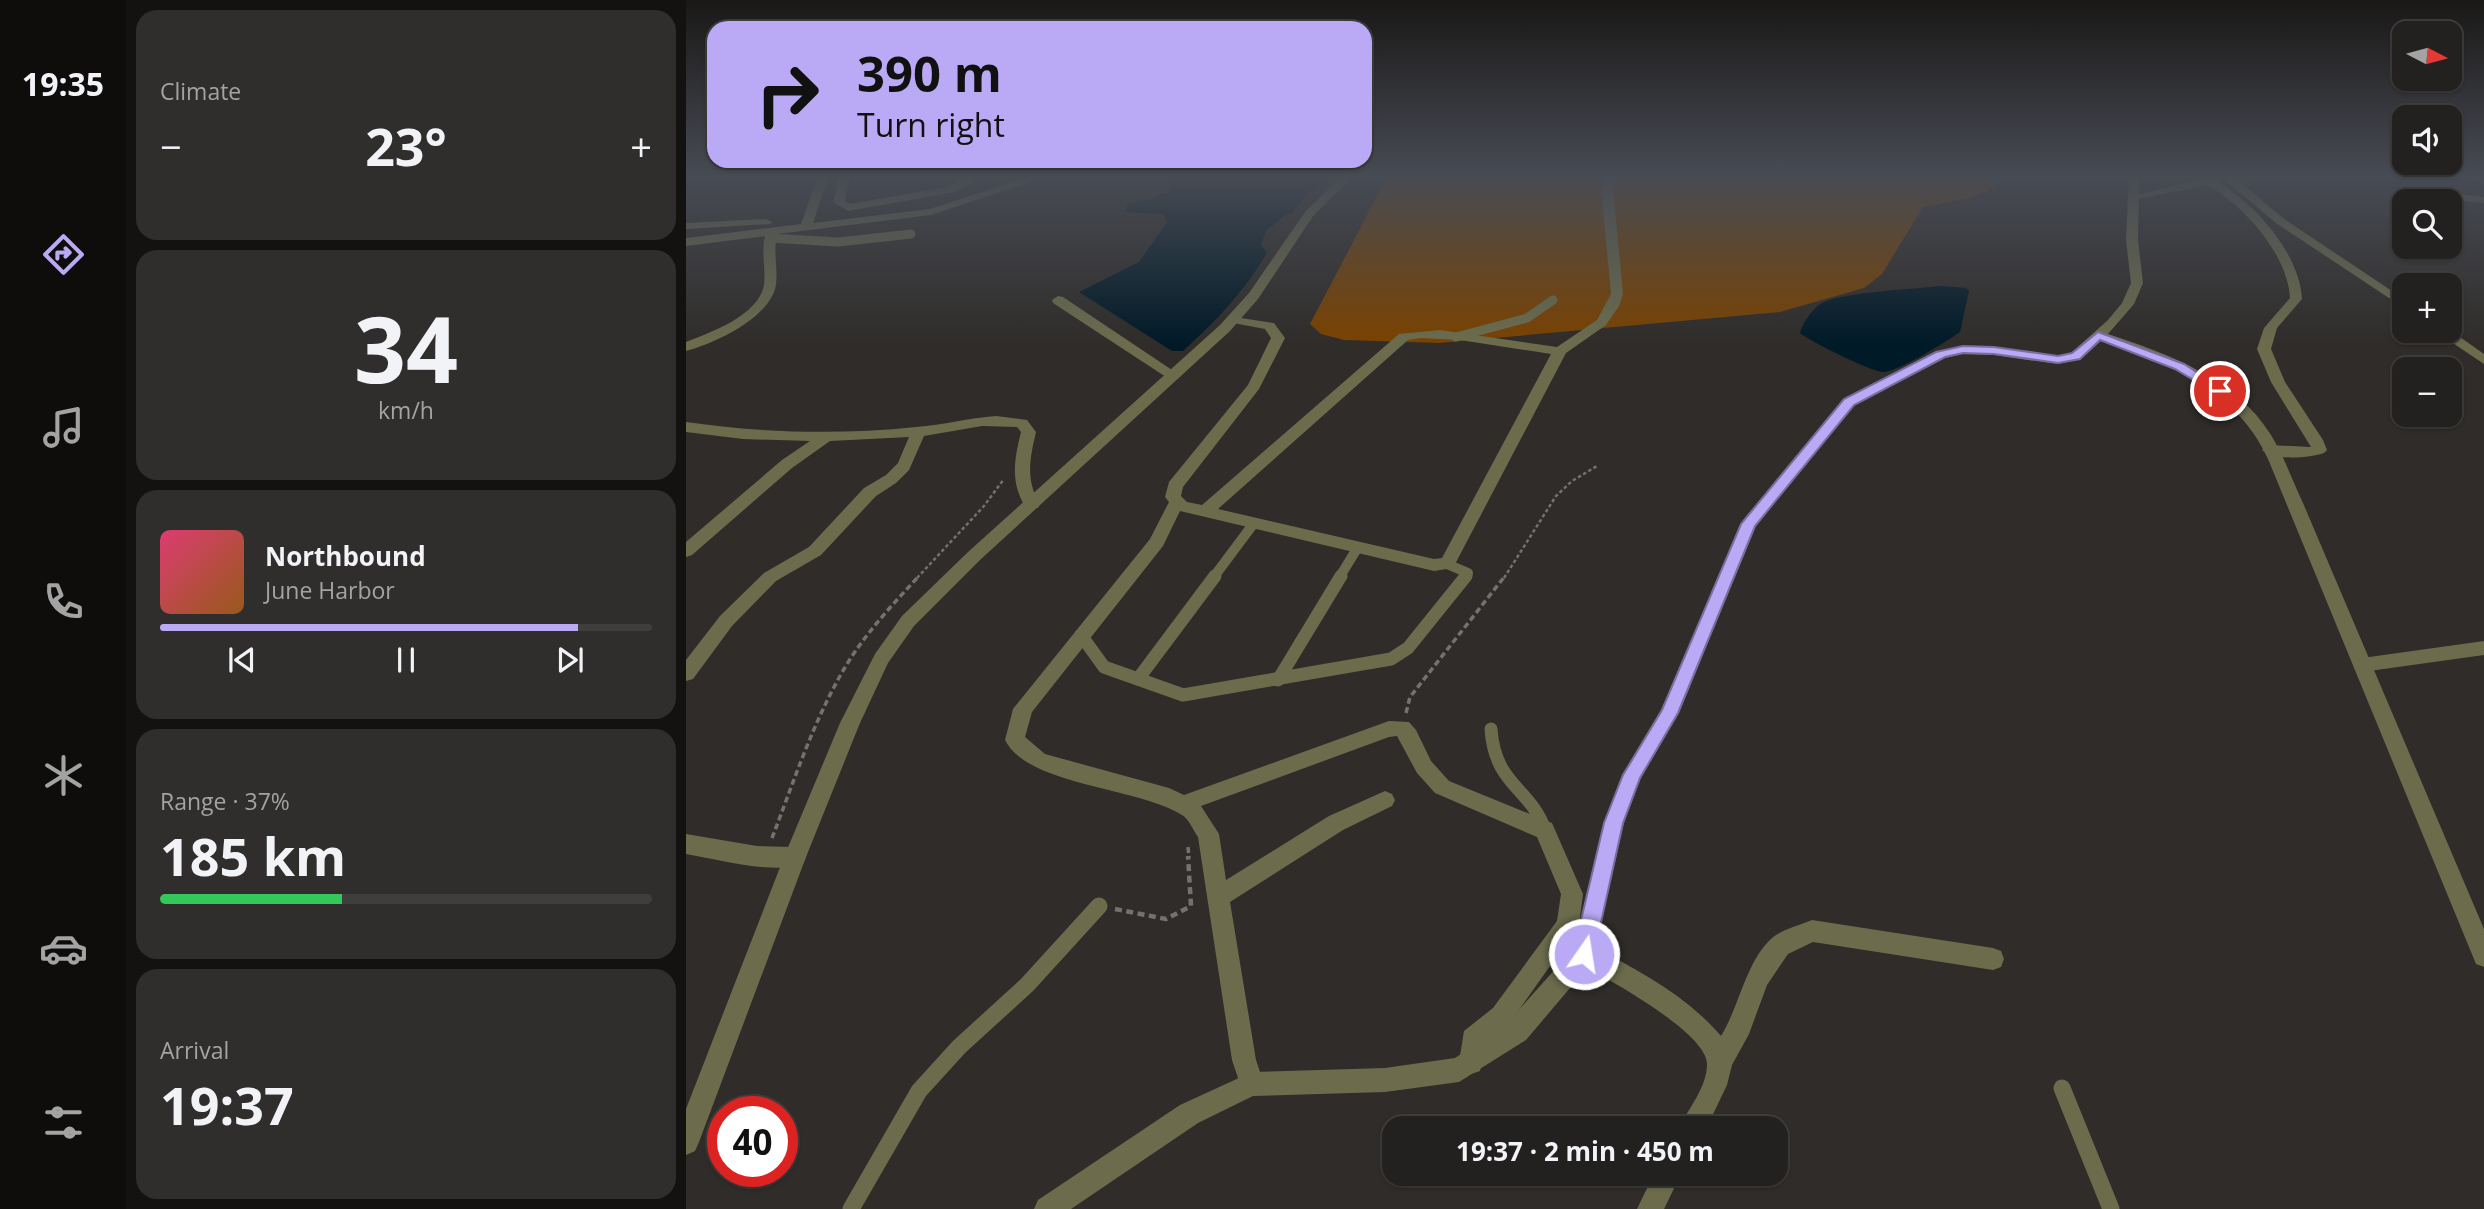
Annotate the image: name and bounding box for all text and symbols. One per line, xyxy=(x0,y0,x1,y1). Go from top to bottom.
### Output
north arrow xyxy=(2392,21,2462,91)
map controls xyxy=(2392,21,2462,427)
text: 390 m xyxy=(857,40,1002,106)
icon: right xyxy=(742,49,833,140)
text: 19:35 xyxy=(22,62,104,105)
text: Climate xyxy=(160,75,241,107)
text: Turn right xyxy=(857,103,1005,146)
button: sound xyxy=(2392,105,2462,175)
text: 23° xyxy=(365,110,447,181)
text: − xyxy=(160,120,182,172)
text: + xyxy=(630,120,652,172)
button: search xyxy=(2392,189,2462,259)
icon: directions xyxy=(39,230,88,279)
button: + xyxy=(2392,273,2462,343)
text: 34 xyxy=(354,286,458,410)
button: − xyxy=(2392,357,2462,427)
pin xyxy=(2190,361,2250,421)
icon: arrive xyxy=(2201,372,2239,410)
text: km/h xyxy=(378,394,434,426)
icon: music xyxy=(39,403,88,452)
text: Northbound xyxy=(265,538,426,574)
text: June Harbor xyxy=(265,574,395,606)
icon: phone xyxy=(39,577,88,626)
icon: previous xyxy=(223,641,261,679)
icon: pause xyxy=(387,641,425,679)
icon: next xyxy=(551,641,589,679)
icon: climate xyxy=(39,751,88,800)
text: Range · 37% xyxy=(160,785,290,817)
text: 185 km xyxy=(160,820,346,891)
position arrow xyxy=(1547,917,1621,991)
icon: car xyxy=(39,924,88,973)
text: Arrival xyxy=(160,1034,229,1066)
text: 19:37 xyxy=(160,1069,294,1140)
speed limit sign: 40 xyxy=(707,1096,798,1187)
icon: filters xyxy=(39,1098,88,1147)
text: 19:37 · 2 min · 450 m xyxy=(1456,1133,1714,1169)

